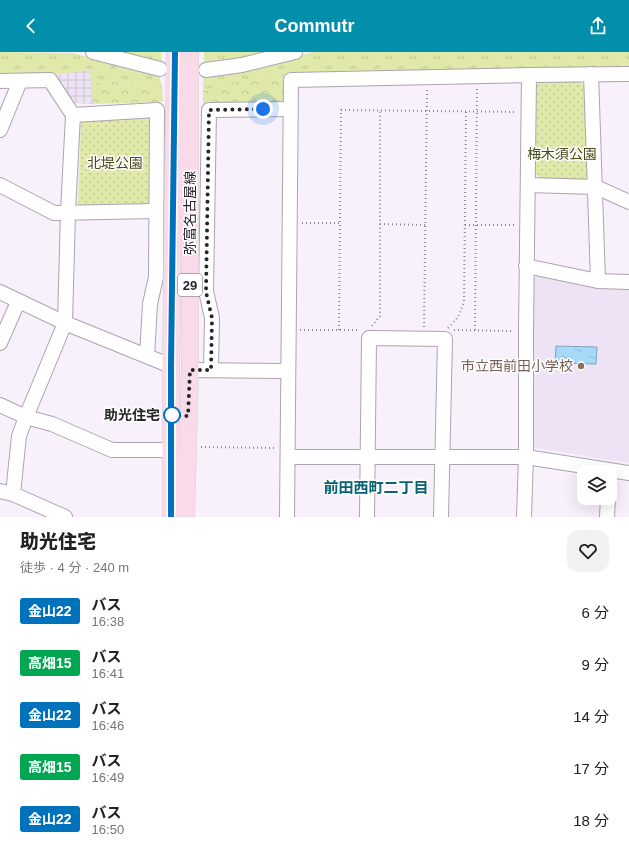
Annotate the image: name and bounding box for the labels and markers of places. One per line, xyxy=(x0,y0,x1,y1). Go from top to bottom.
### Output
place label: 市立西前田小学校 xyxy=(461,358,573,374)
marker: 市立西前田小学校 xyxy=(576,361,586,371)
marker: 助光住宅 xyxy=(163,406,181,424)
place label: 助光住宅 xyxy=(104,407,160,423)

